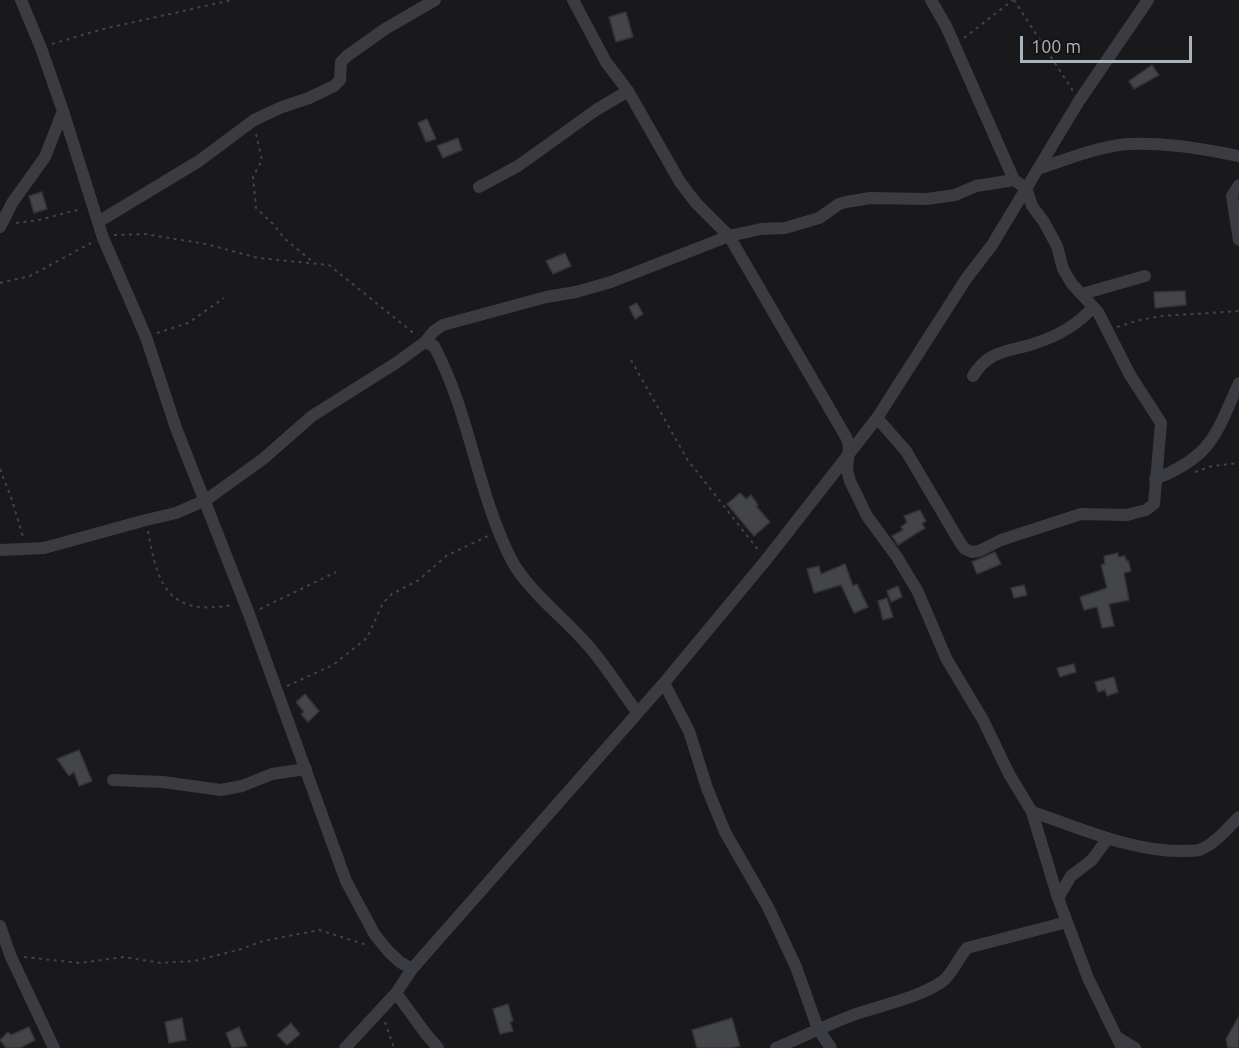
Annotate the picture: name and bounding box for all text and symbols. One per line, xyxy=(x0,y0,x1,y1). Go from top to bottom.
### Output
scale bar xyxy=(1023,24,1196,62)
text: 100 m xyxy=(1031,36,1081,56)

